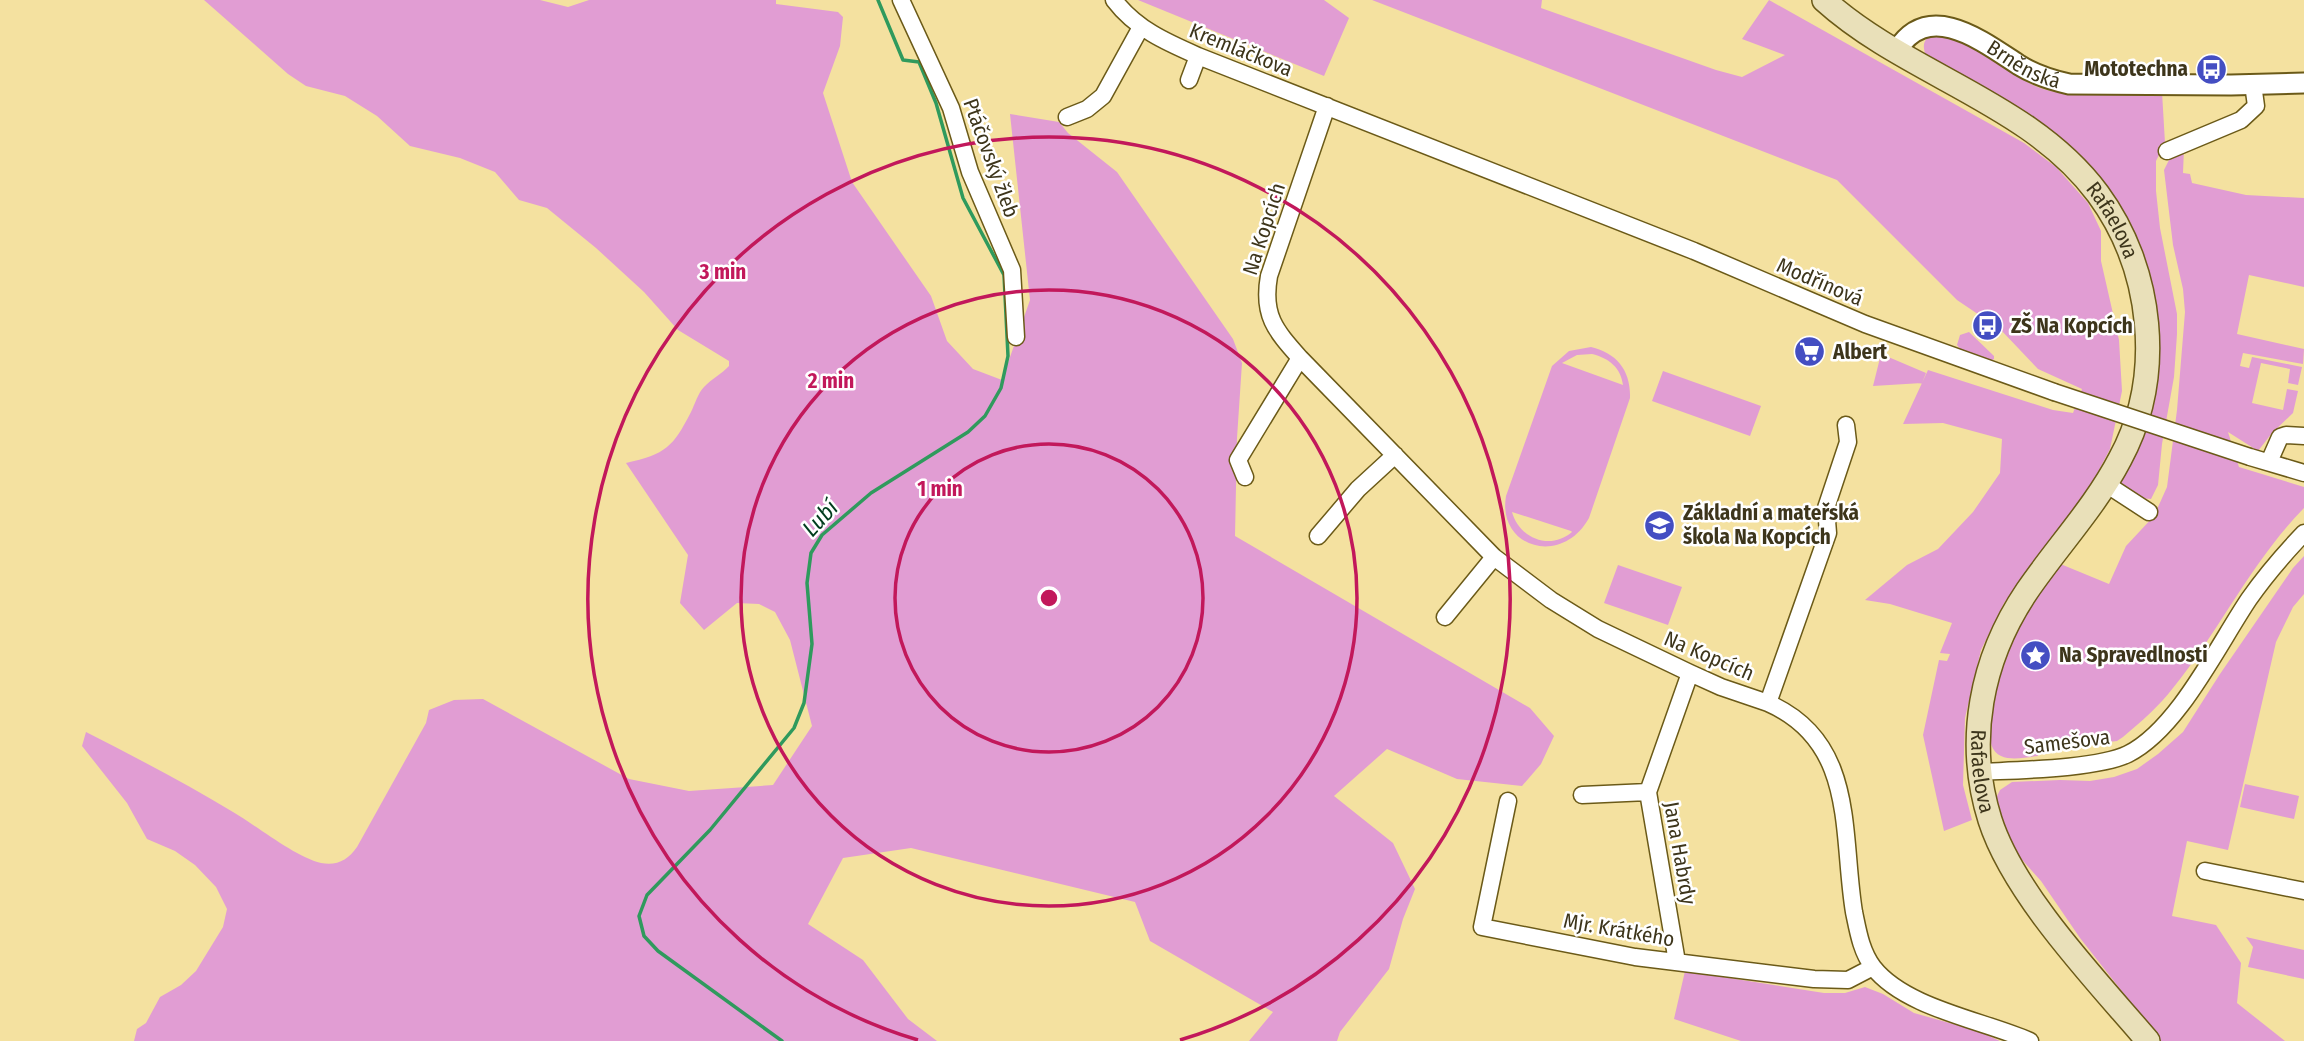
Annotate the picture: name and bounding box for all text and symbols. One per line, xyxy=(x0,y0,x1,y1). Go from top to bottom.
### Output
street label: Kremláčkova xyxy=(1186,18,1296,82)
street label: Brněnská xyxy=(1982,34,2063,94)
bus stop icon: Mototechna xyxy=(2194,52,2228,86)
place label: Mototechna xyxy=(2084,56,2188,82)
street label: Ptáčovský žleb xyxy=(957,95,1025,221)
street label: Rafaelova xyxy=(2080,177,2144,262)
street label: Na Kopcích xyxy=(1237,180,1291,278)
street label: Modřínová xyxy=(1773,252,1867,312)
text: 3 min xyxy=(699,259,746,285)
bus stop icon: ZŠ Na Kopcích xyxy=(1971,309,2005,343)
place label: ZŠ Na Kopcích xyxy=(2011,311,2133,339)
supermarket icon: Albert xyxy=(1793,335,1827,369)
place label: Albert xyxy=(1832,339,1888,365)
text: 2 min xyxy=(807,368,854,394)
text: 1 min xyxy=(917,476,963,502)
water label: Lubí xyxy=(796,493,845,542)
place label: Základní a mateřská škola Na Kopcích xyxy=(1683,500,1859,550)
school or university icon: Základní a mateřská škola Na Kopcích xyxy=(1643,508,1677,542)
centre of rings xyxy=(1037,586,1061,610)
street label: Na Kopcích xyxy=(1660,625,1758,687)
place icon: Na Spravedlnosti xyxy=(2019,638,2053,672)
place label: Na Spravedlnosti xyxy=(2059,642,2208,668)
street label: Samešova xyxy=(2022,724,2112,760)
street label: Rafaelova xyxy=(1965,729,2000,816)
street label: Jana Habrdy xyxy=(1658,800,1702,907)
street label: Mjr. Krátkého xyxy=(1561,907,1677,953)

